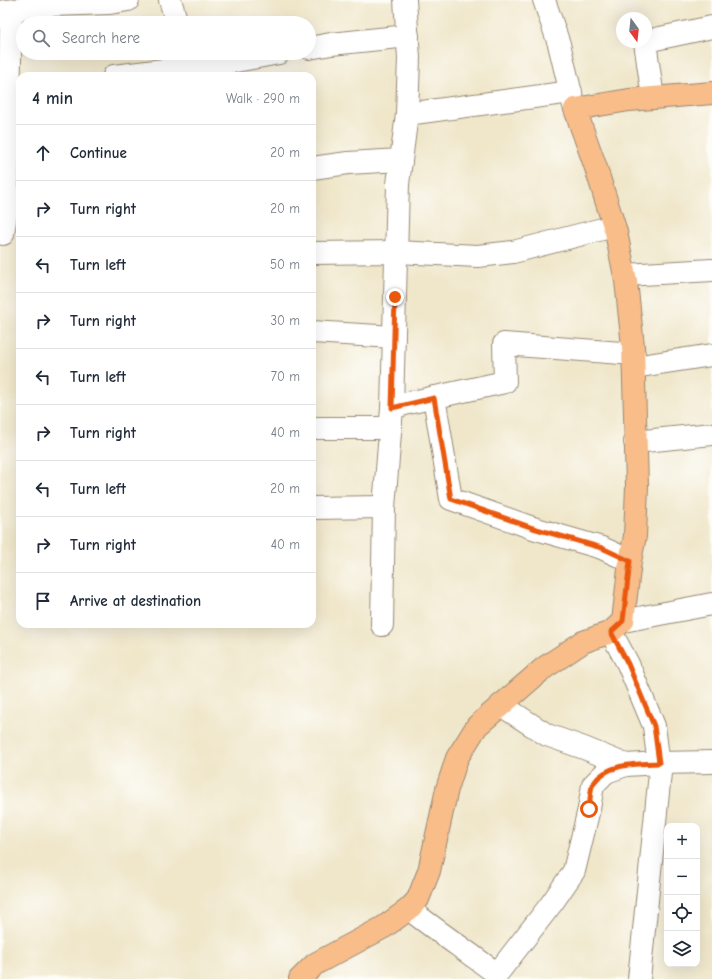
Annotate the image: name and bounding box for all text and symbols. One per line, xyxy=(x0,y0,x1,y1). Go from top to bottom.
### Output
north arrow xyxy=(616,12,652,48)
search box xyxy=(16,16,316,60)
icon: search xyxy=(30,27,52,49)
text: Search here xyxy=(62,29,140,47)
text: 4 min xyxy=(32,89,73,108)
text: Walk · 290 m xyxy=(226,91,300,106)
icon: ahead xyxy=(32,142,54,164)
text: Continue xyxy=(70,144,127,162)
text: 20 m xyxy=(270,145,300,160)
icon: right xyxy=(32,198,54,220)
text: Turn right xyxy=(70,200,136,218)
text: 20 m xyxy=(270,201,300,216)
icon: left xyxy=(32,254,54,276)
text: Turn left xyxy=(70,256,126,274)
text: 50 m xyxy=(270,257,300,272)
route end xyxy=(386,288,404,306)
icon: right xyxy=(32,310,54,332)
text: Turn right xyxy=(70,312,136,330)
text: 30 m xyxy=(270,313,300,328)
icon: left xyxy=(32,366,54,388)
text: Turn left xyxy=(70,368,126,386)
text: 70 m xyxy=(271,369,300,384)
icon: right xyxy=(32,422,54,444)
text: Turn right xyxy=(70,424,136,442)
text: 40 m xyxy=(271,425,300,440)
icon: left xyxy=(32,478,54,500)
text: Turn left xyxy=(70,480,126,498)
text: 20 m xyxy=(270,481,300,496)
icon: right xyxy=(32,534,54,556)
text: Turn right xyxy=(70,536,136,554)
text: 40 m xyxy=(271,537,300,552)
icon: arrive xyxy=(32,590,54,612)
text: Arrive at destination xyxy=(70,592,201,610)
route start xyxy=(580,800,598,818)
map controls xyxy=(664,823,700,967)
button: + xyxy=(664,823,700,859)
button: − xyxy=(664,859,700,895)
button: locate xyxy=(664,895,700,931)
button: layers xyxy=(664,931,700,967)

